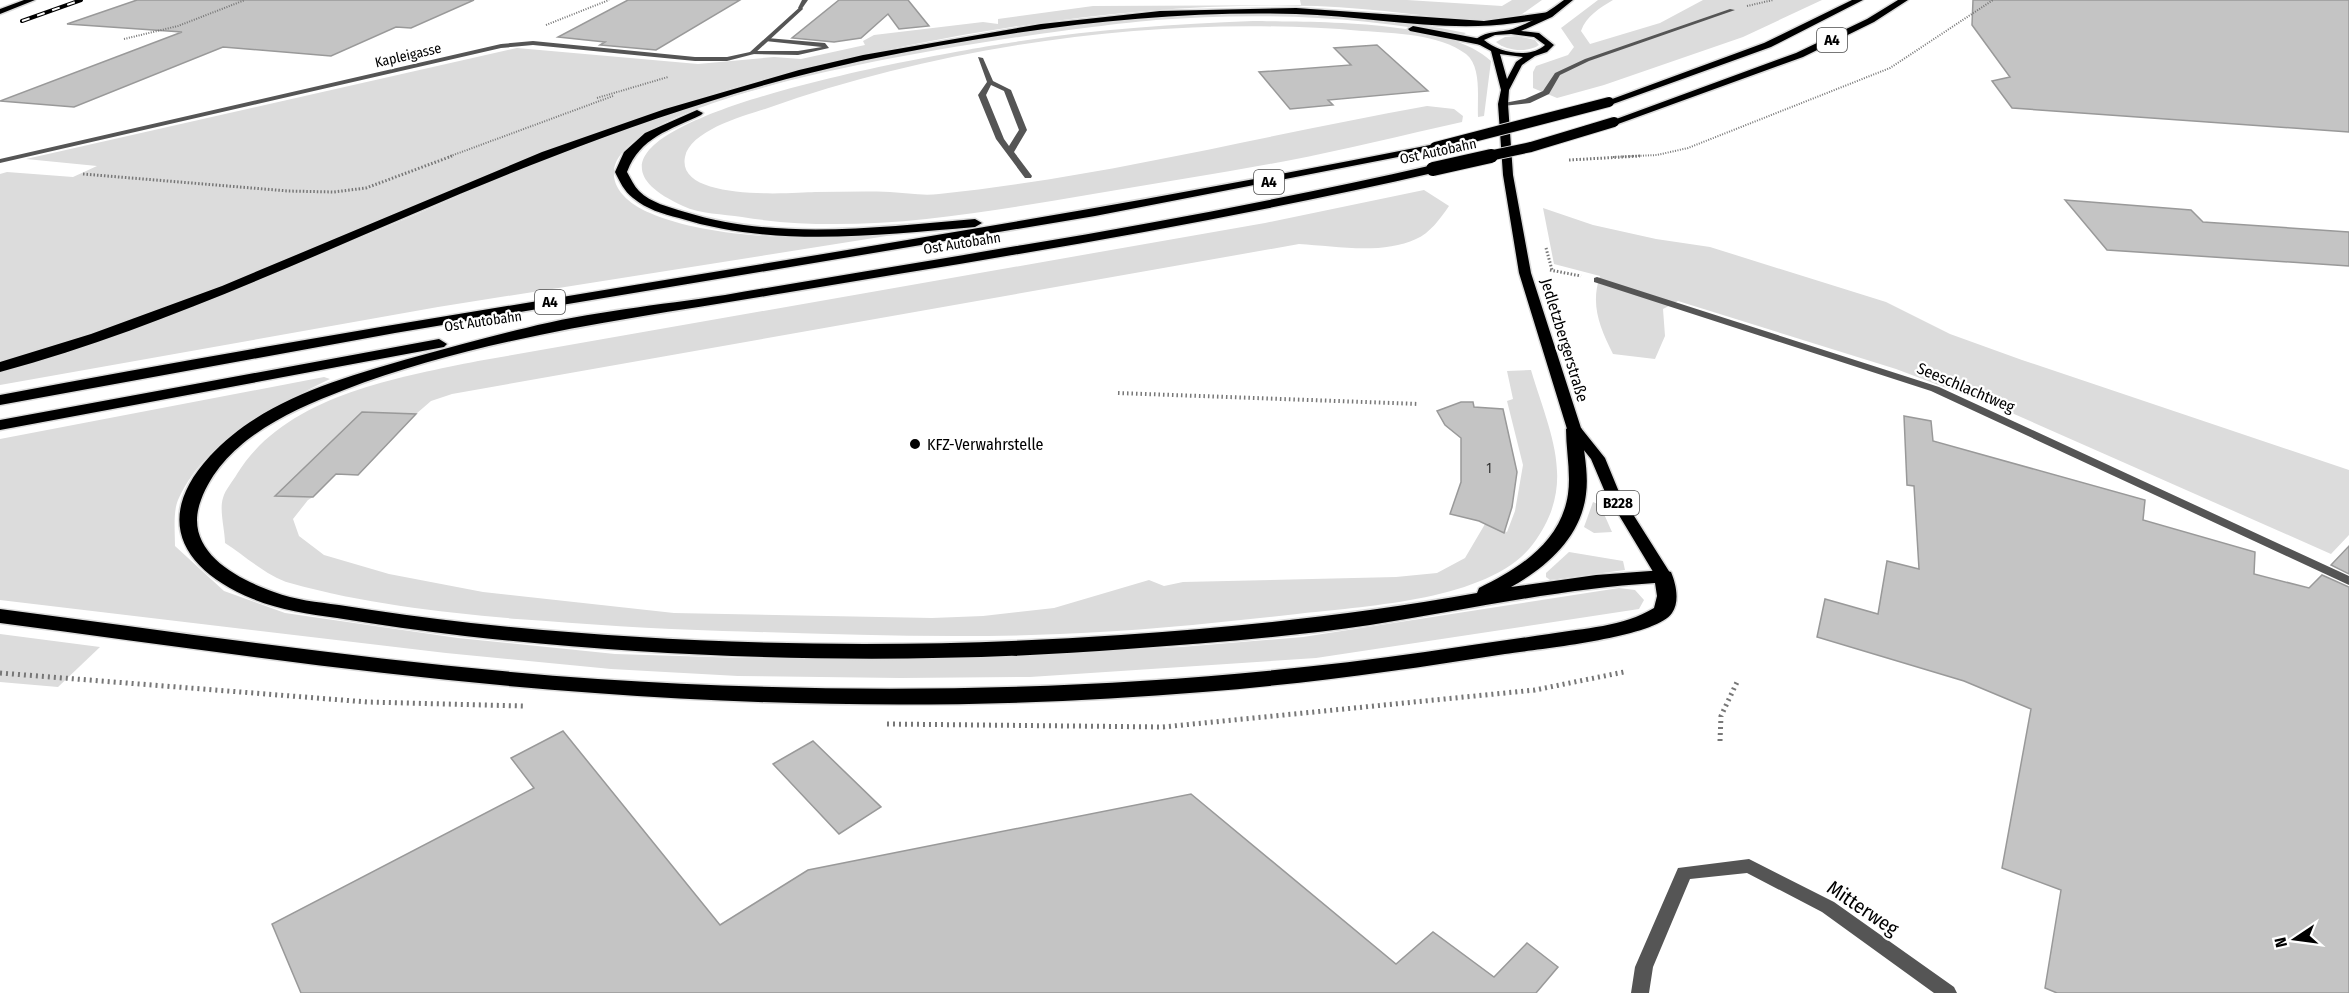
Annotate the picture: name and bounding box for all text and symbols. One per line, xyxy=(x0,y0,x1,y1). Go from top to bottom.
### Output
road number: A4 xyxy=(1817,28,1847,52)
street label: Kapleigasse xyxy=(373,40,443,71)
street label: Ost Autobahn xyxy=(1398,135,1478,168)
road number: A4 xyxy=(1254,170,1284,194)
street label: Ost Autobahn xyxy=(922,229,1002,258)
street label: Jedletzbergerstraße xyxy=(1537,276,1592,404)
road number: A4 xyxy=(535,290,565,314)
street label: Ost Autobahn xyxy=(443,308,523,335)
street label: Seeschlachtweg xyxy=(1914,358,2018,417)
place label: KFZ-Verwahrstelle xyxy=(927,435,1044,454)
marker: KFZ-Verwahrstelle xyxy=(908,437,922,451)
house number: 1 xyxy=(1486,460,1492,477)
road number: B228 xyxy=(1597,491,1639,515)
street label: Mitterweg xyxy=(1823,875,1904,941)
north arrow xyxy=(2265,909,2325,969)
text: N xyxy=(2271,935,2291,949)

